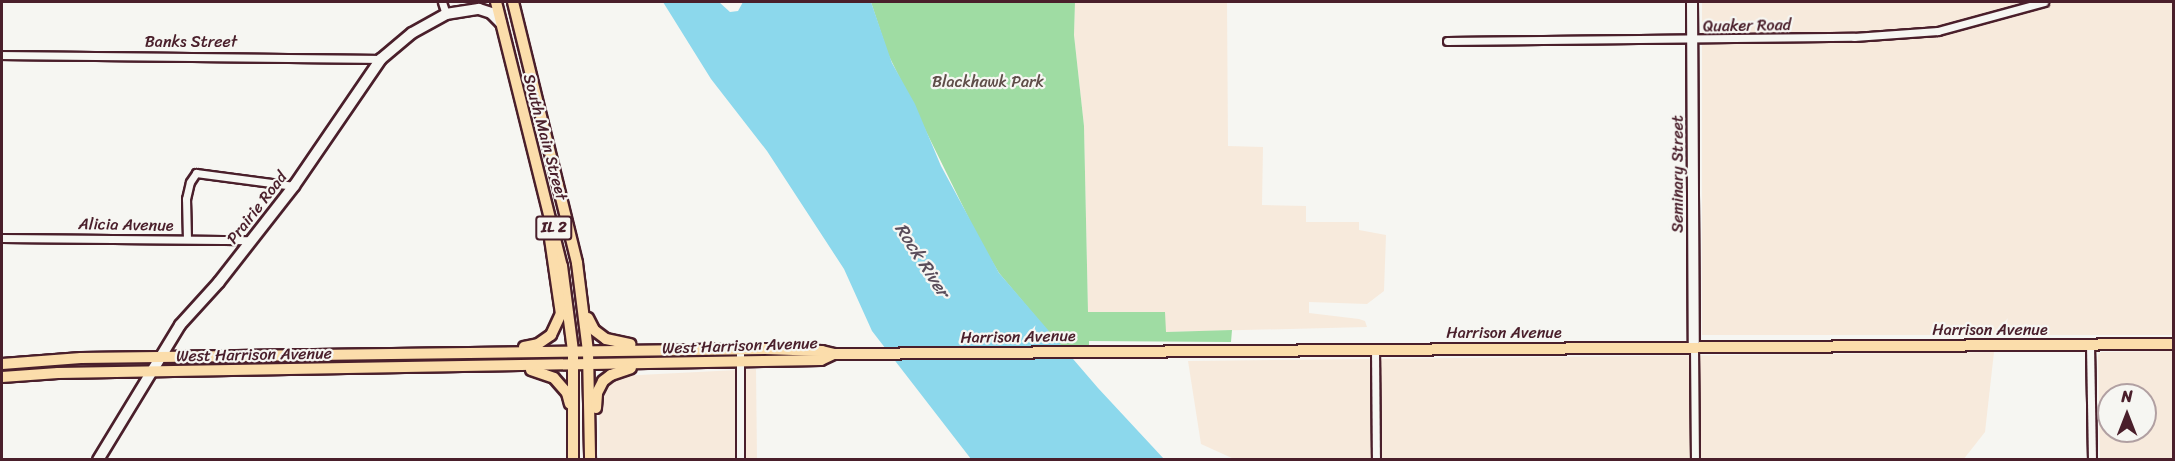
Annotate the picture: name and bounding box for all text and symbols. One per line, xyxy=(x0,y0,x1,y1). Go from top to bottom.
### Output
street label: Quaker Road xyxy=(1703,16,1791,36)
street label: Banks Street xyxy=(145,32,237,52)
street label: South Main Street xyxy=(519,71,571,203)
park label: Blackhawk Park xyxy=(932,72,1044,92)
street label: Seminary Street xyxy=(1668,115,1688,233)
street label: Prairie Road xyxy=(223,168,291,248)
street label: Alicia Avenue xyxy=(78,215,174,235)
road number: IL 2 xyxy=(534,216,574,240)
water label: Rock River xyxy=(890,219,954,301)
street label: Harrison Avenue xyxy=(1932,320,2048,340)
street label: Harrison Avenue xyxy=(1446,323,1562,343)
street label: Harrison Avenue xyxy=(960,326,1076,348)
street label: West Harrison Avenue xyxy=(663,334,817,358)
street label: West Harrison Avenue xyxy=(177,344,331,366)
text: N xyxy=(2121,382,2133,411)
north arrow xyxy=(2097,383,2157,443)

